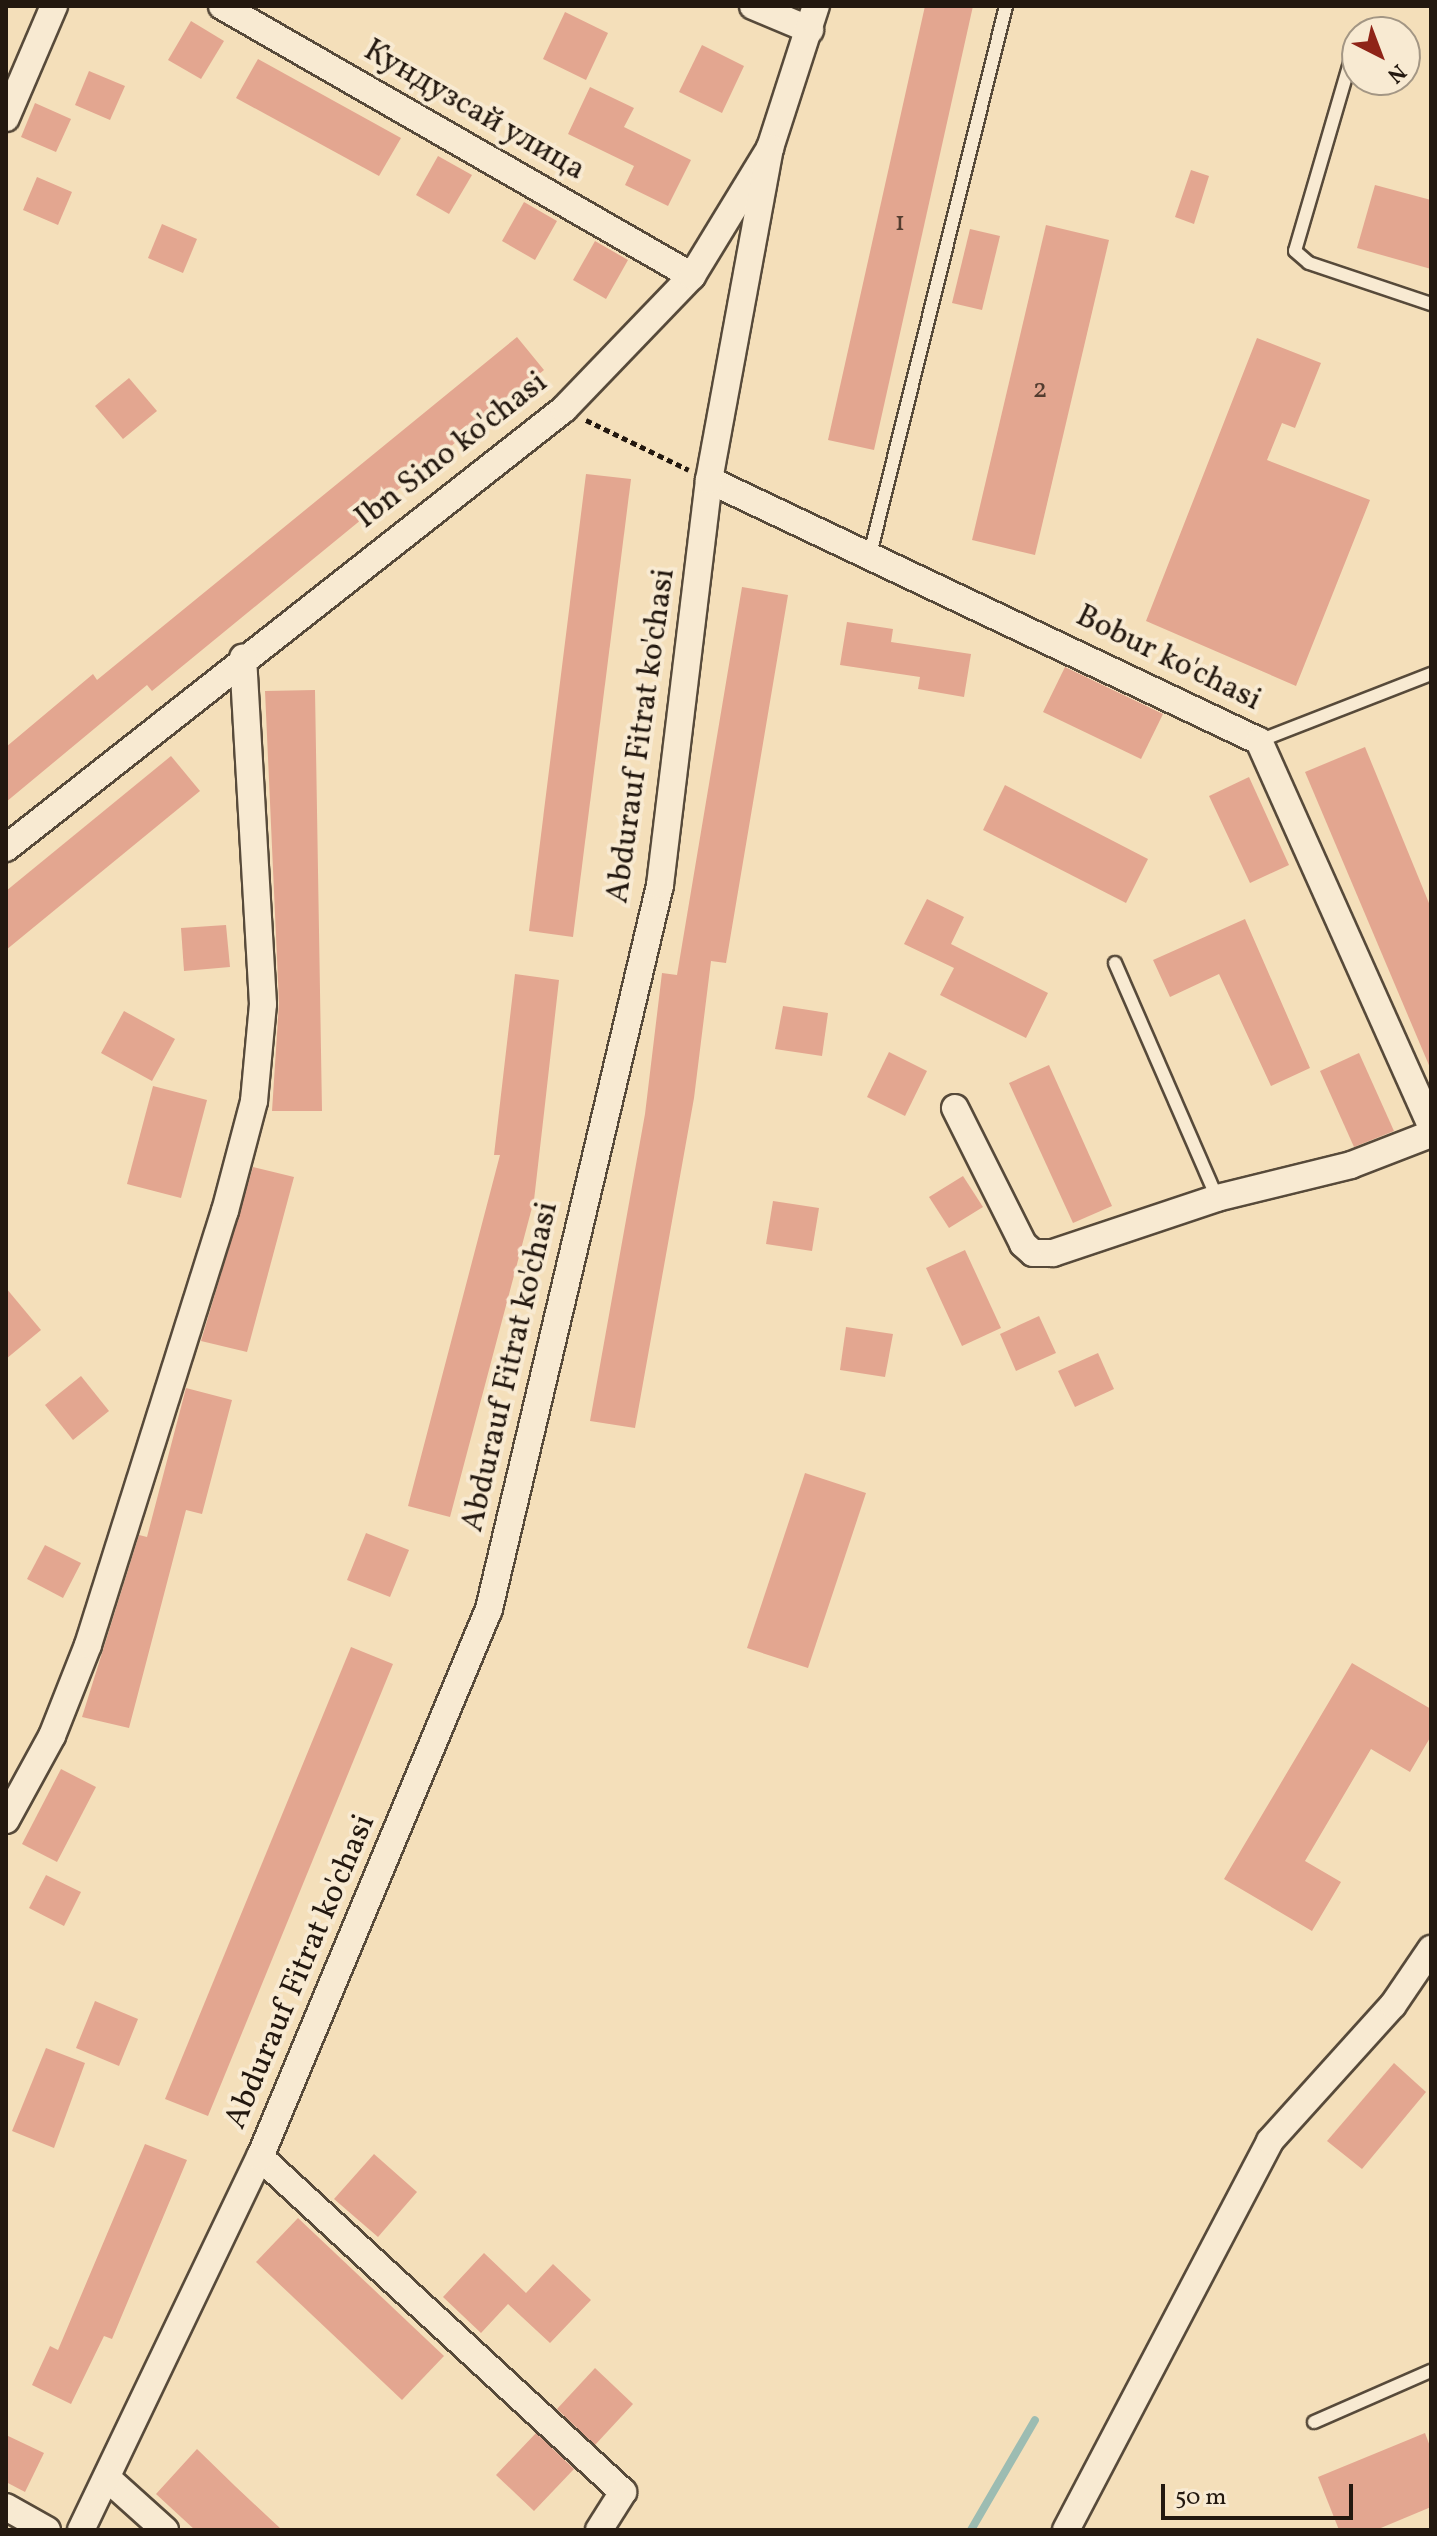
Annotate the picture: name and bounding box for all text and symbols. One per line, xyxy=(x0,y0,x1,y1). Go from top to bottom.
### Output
north arrow xyxy=(1341,16,1421,96)
street label: Кундузсай улица xyxy=(356,32,592,190)
text: N xyxy=(1380,56,1412,90)
house number: 1 xyxy=(895,206,905,240)
street label: Ibn Sino ko'chasi xyxy=(348,364,556,538)
house number: 2 xyxy=(1032,373,1048,407)
street label: Abdurauf Fitrat ko'chasi xyxy=(600,568,684,904)
street label: Bobur ko'chasi xyxy=(1069,598,1267,720)
street label: Abdurauf Fitrat ko'chasi xyxy=(455,1200,567,1534)
street label: Abdurauf Fitrat ko'chasi xyxy=(218,1811,384,2133)
scale bar xyxy=(1165,2468,1357,2518)
text: 50 m xyxy=(1175,2481,1227,2515)

